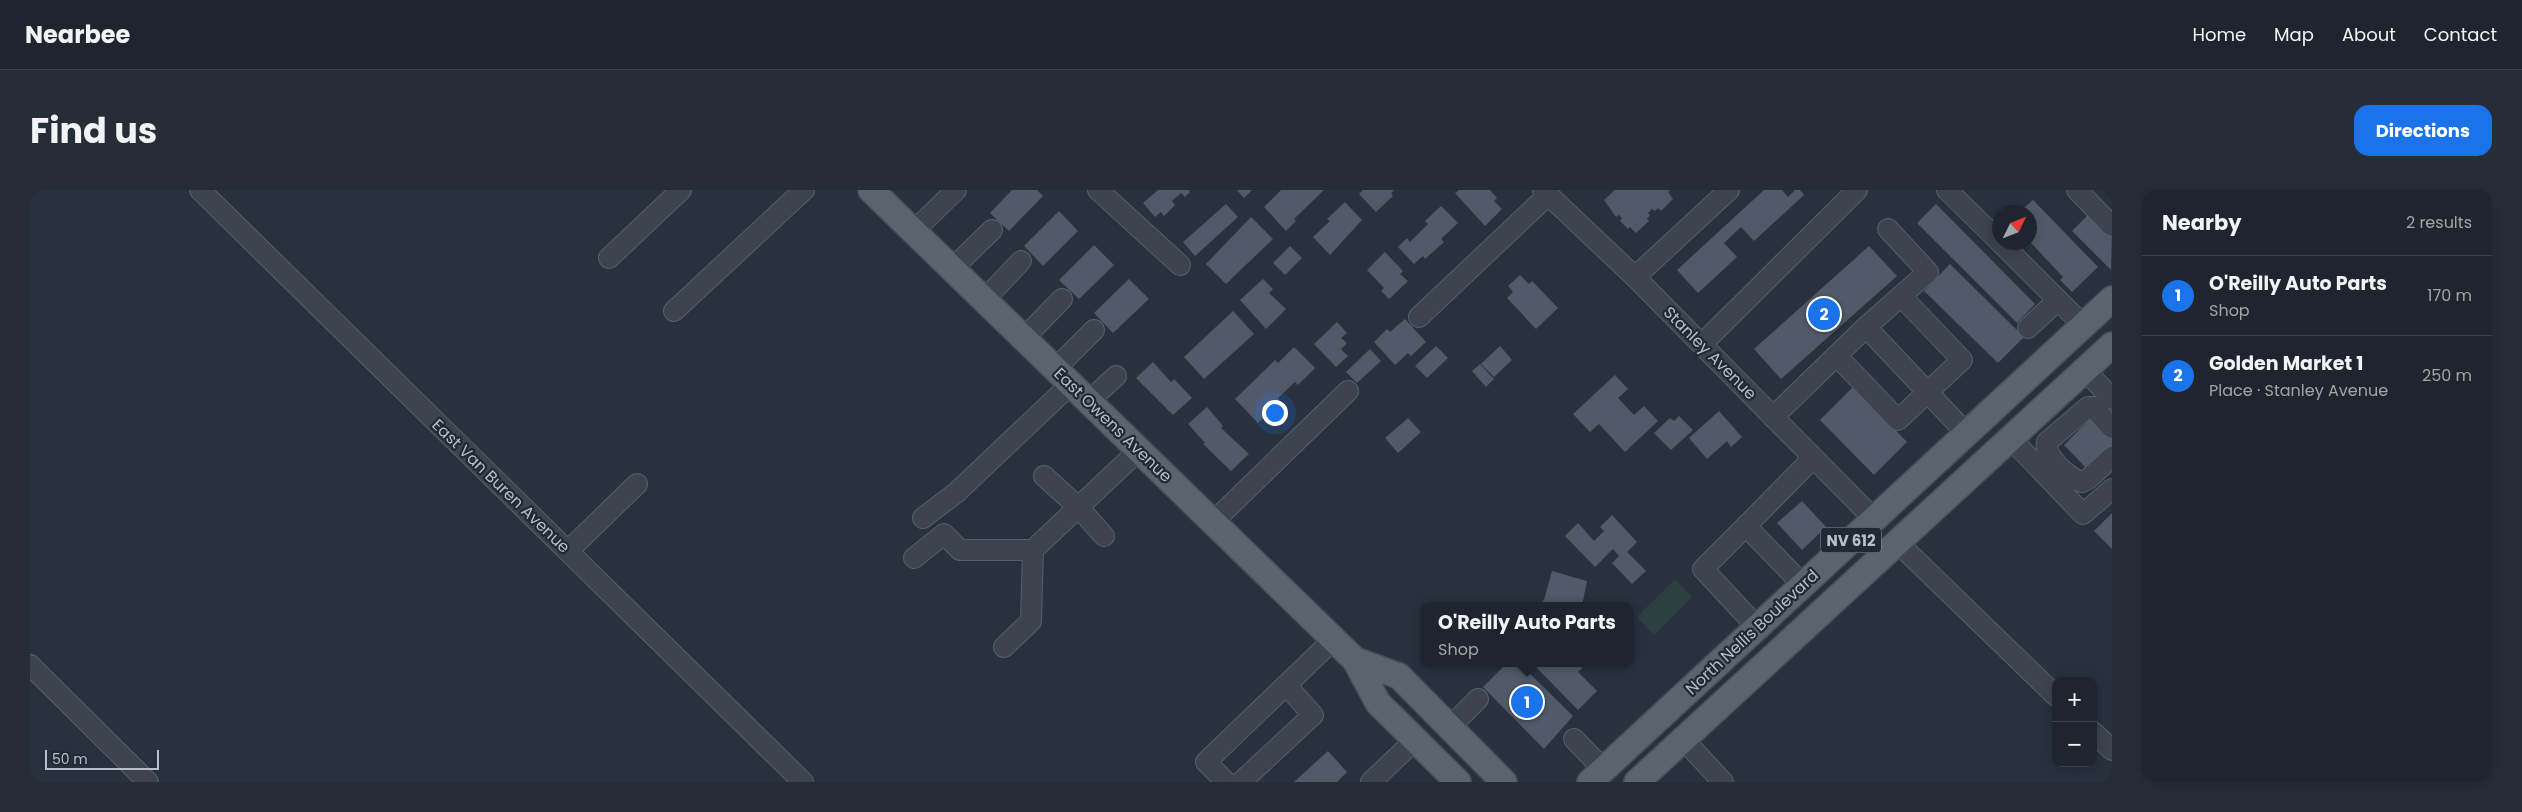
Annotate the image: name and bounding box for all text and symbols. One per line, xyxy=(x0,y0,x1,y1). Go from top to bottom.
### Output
text: Nearbee xyxy=(25,18,130,51)
text: Home xyxy=(2192,22,2246,47)
text: Map xyxy=(2274,22,2314,47)
text: About xyxy=(2342,22,2396,47)
text: Contact xyxy=(2424,22,2497,47)
button: Directions xyxy=(2354,105,2492,156)
text: Find us xyxy=(30,106,157,155)
north arrow xyxy=(1992,205,2037,250)
text: Nearby xyxy=(2162,208,2242,237)
text: 2 results xyxy=(2406,211,2472,234)
text: O'Reilly Auto Parts xyxy=(2209,270,2387,297)
text: 1 xyxy=(2175,284,2181,307)
text: 170 m xyxy=(2427,284,2472,307)
pin: 2 xyxy=(1808,295,1840,333)
text: Shop xyxy=(2209,299,2250,322)
street label: Stanley Avenue xyxy=(1658,301,1762,405)
text: Golden Market 1 xyxy=(2209,350,2363,377)
street label: East Owens Avenue xyxy=(1049,363,1177,488)
text: 2 xyxy=(2173,364,2183,387)
text: 250 m xyxy=(2422,364,2472,387)
text: Place · Stanley Avenue xyxy=(2209,379,2388,402)
your location xyxy=(1262,400,1288,426)
street label: East Van Buren Avenue xyxy=(427,414,575,558)
road number: NV 612 xyxy=(1821,528,1881,552)
street label: North Nellis Boulevard xyxy=(1680,564,1824,700)
popup xyxy=(1421,602,1633,667)
text: O'Reilly Auto Parts xyxy=(1438,609,1616,636)
text: Shop xyxy=(1438,638,1479,661)
map controls xyxy=(2052,677,2097,767)
button: + xyxy=(2052,677,2097,722)
pin: 1 xyxy=(1511,683,1543,721)
button: − xyxy=(2052,722,2097,767)
scale bar xyxy=(45,747,159,770)
text: 50 m xyxy=(52,749,88,769)

